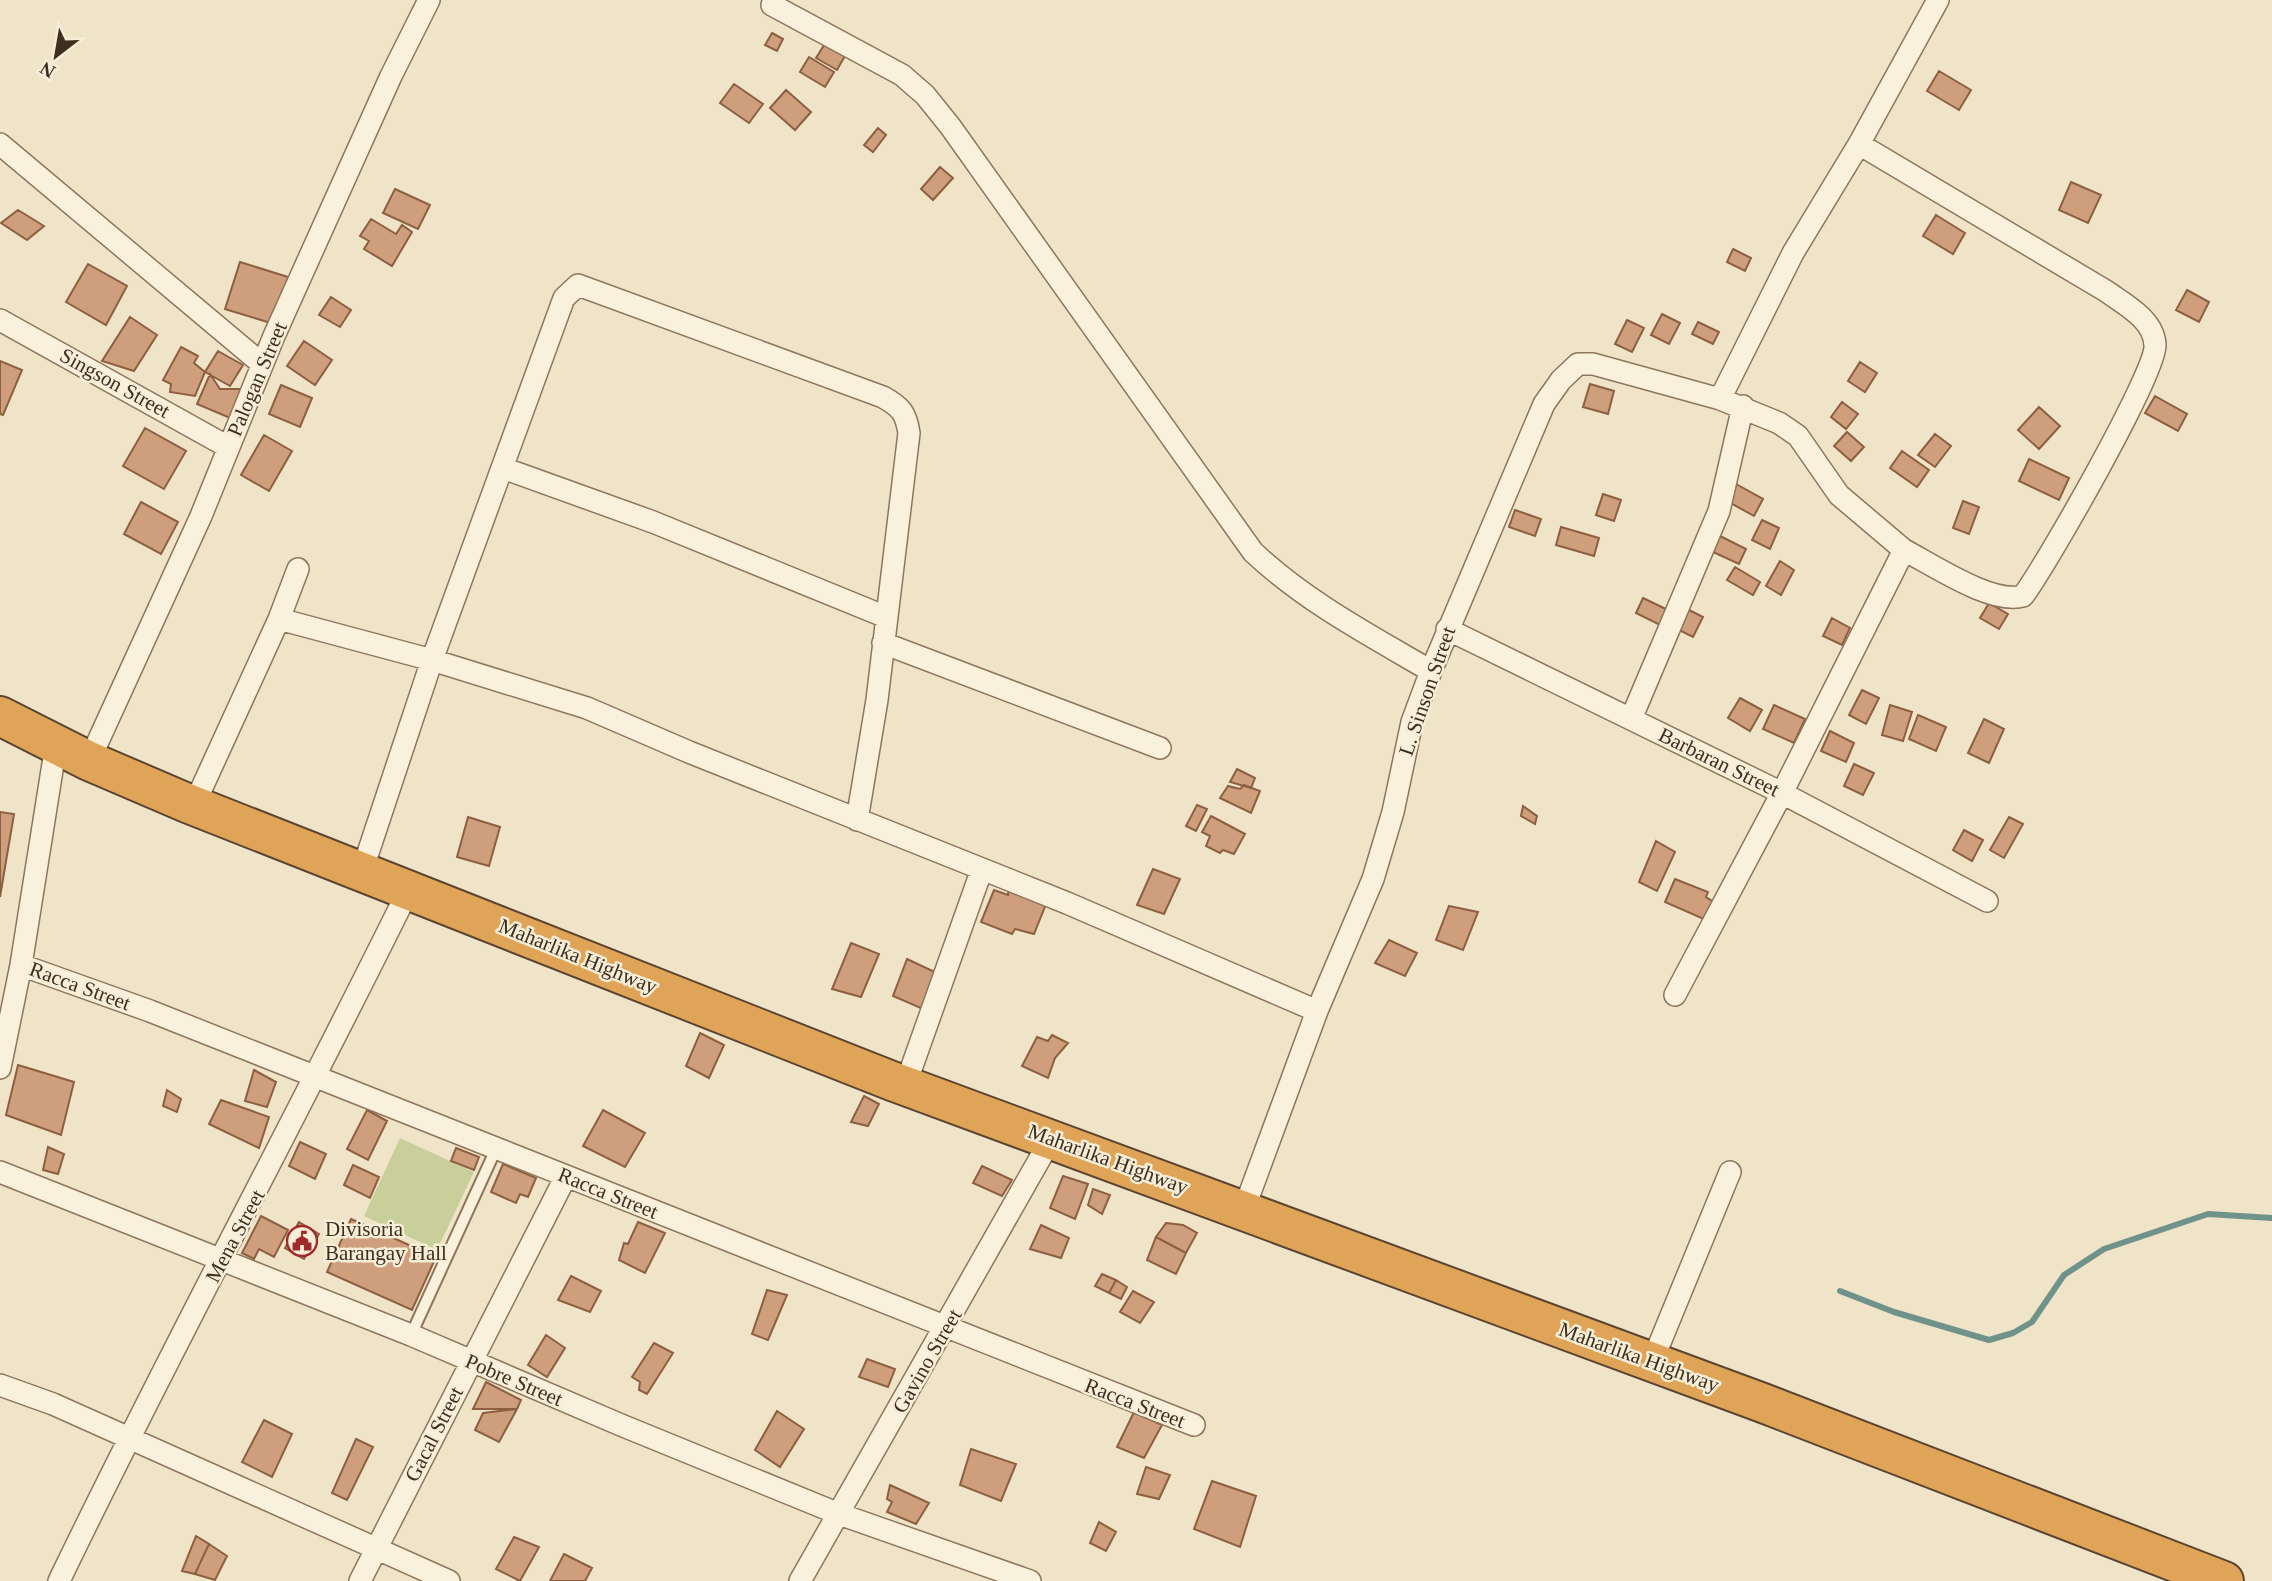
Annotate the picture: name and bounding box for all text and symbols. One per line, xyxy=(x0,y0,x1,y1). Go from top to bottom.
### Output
north arrow xyxy=(21,21,91,91)
text: N xyxy=(36,57,59,83)
street label: Palogan Street xyxy=(222,318,292,440)
street label: Singson Street xyxy=(56,343,174,423)
street label: L. Sinson Street xyxy=(1394,623,1460,759)
street label: Barbaran Street xyxy=(1655,722,1783,802)
street label: Maharlika Highway xyxy=(495,913,661,999)
street label: Racca Street xyxy=(26,957,134,1015)
street label: Maharlika Highway xyxy=(1025,1119,1192,1199)
street label: Racca Street xyxy=(555,1162,662,1224)
street label: Mena Street xyxy=(200,1185,270,1287)
place label: Divisoria Barangay Hall xyxy=(325,1217,447,1265)
public building icon: Divisoria Barangay Hall xyxy=(285,1224,319,1258)
street label: Gavino Street xyxy=(888,1305,966,1417)
street label: Maharlika Highway xyxy=(1556,1317,1723,1397)
street label: Pobre Street xyxy=(462,1349,566,1411)
street label: Racca Street xyxy=(1081,1373,1189,1433)
street label: Gacal Street xyxy=(400,1382,468,1485)

